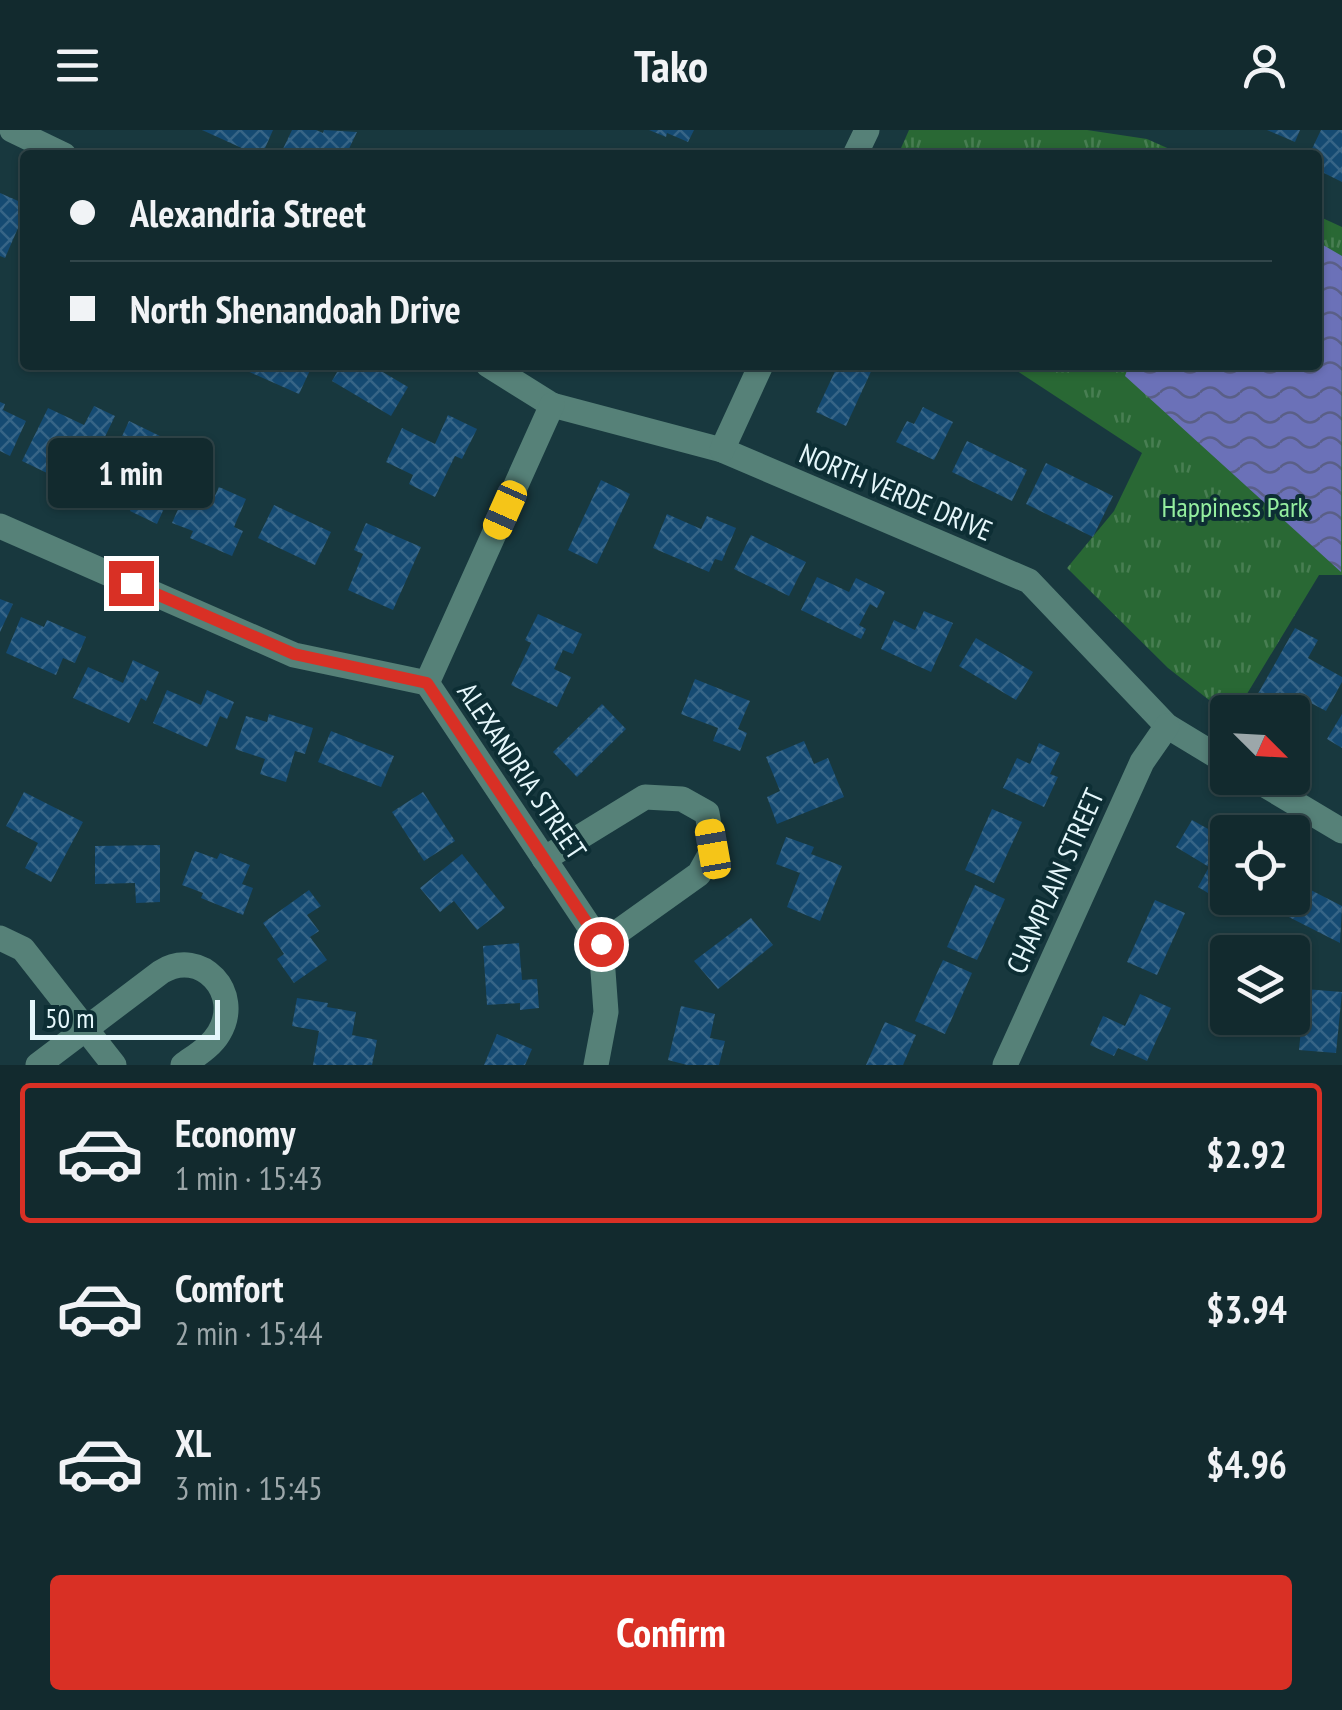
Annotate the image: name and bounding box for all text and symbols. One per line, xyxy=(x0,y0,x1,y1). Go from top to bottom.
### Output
text: Tako xyxy=(634,36,708,94)
icon: menu xyxy=(50,38,105,93)
icon: person xyxy=(1237,38,1292,93)
text: Alexandria Street xyxy=(130,188,366,237)
text: North Shenandoah Drive xyxy=(130,284,461,333)
street label: NORTH VERDE DRIVE xyxy=(794,434,998,549)
callout: 1 min xyxy=(48,438,214,508)
text: 1 min xyxy=(98,452,163,494)
car xyxy=(479,476,531,544)
park label: Happiness Park xyxy=(1162,488,1309,525)
route end xyxy=(109,561,154,606)
street label: ALEXANDRIA STREET xyxy=(450,675,596,867)
north arrow xyxy=(1210,695,1310,795)
map controls xyxy=(1210,695,1310,1035)
street label: CHAMPLAIN STREET xyxy=(997,782,1112,979)
button: locate xyxy=(1210,815,1310,915)
car xyxy=(693,817,733,881)
route start xyxy=(579,922,624,967)
button: layers xyxy=(1210,935,1310,1035)
scale bar xyxy=(30,995,220,1040)
text: 50 m xyxy=(45,999,94,1036)
icon: car xyxy=(55,1108,145,1198)
text: Economy xyxy=(175,1108,295,1157)
text: $2.92 xyxy=(1206,1129,1287,1178)
text: 1 min · 15:43 xyxy=(175,1157,323,1199)
icon: car xyxy=(55,1263,145,1353)
text: Comfort xyxy=(175,1263,284,1312)
text: $3.94 xyxy=(1206,1284,1287,1333)
text: 2 min · 15:44 xyxy=(175,1312,323,1354)
icon: car xyxy=(55,1418,145,1508)
text: XL xyxy=(175,1418,211,1467)
text: $4.96 xyxy=(1206,1439,1287,1488)
text: 3 min · 15:45 xyxy=(175,1467,323,1509)
button: Confirm xyxy=(50,1575,1292,1690)

